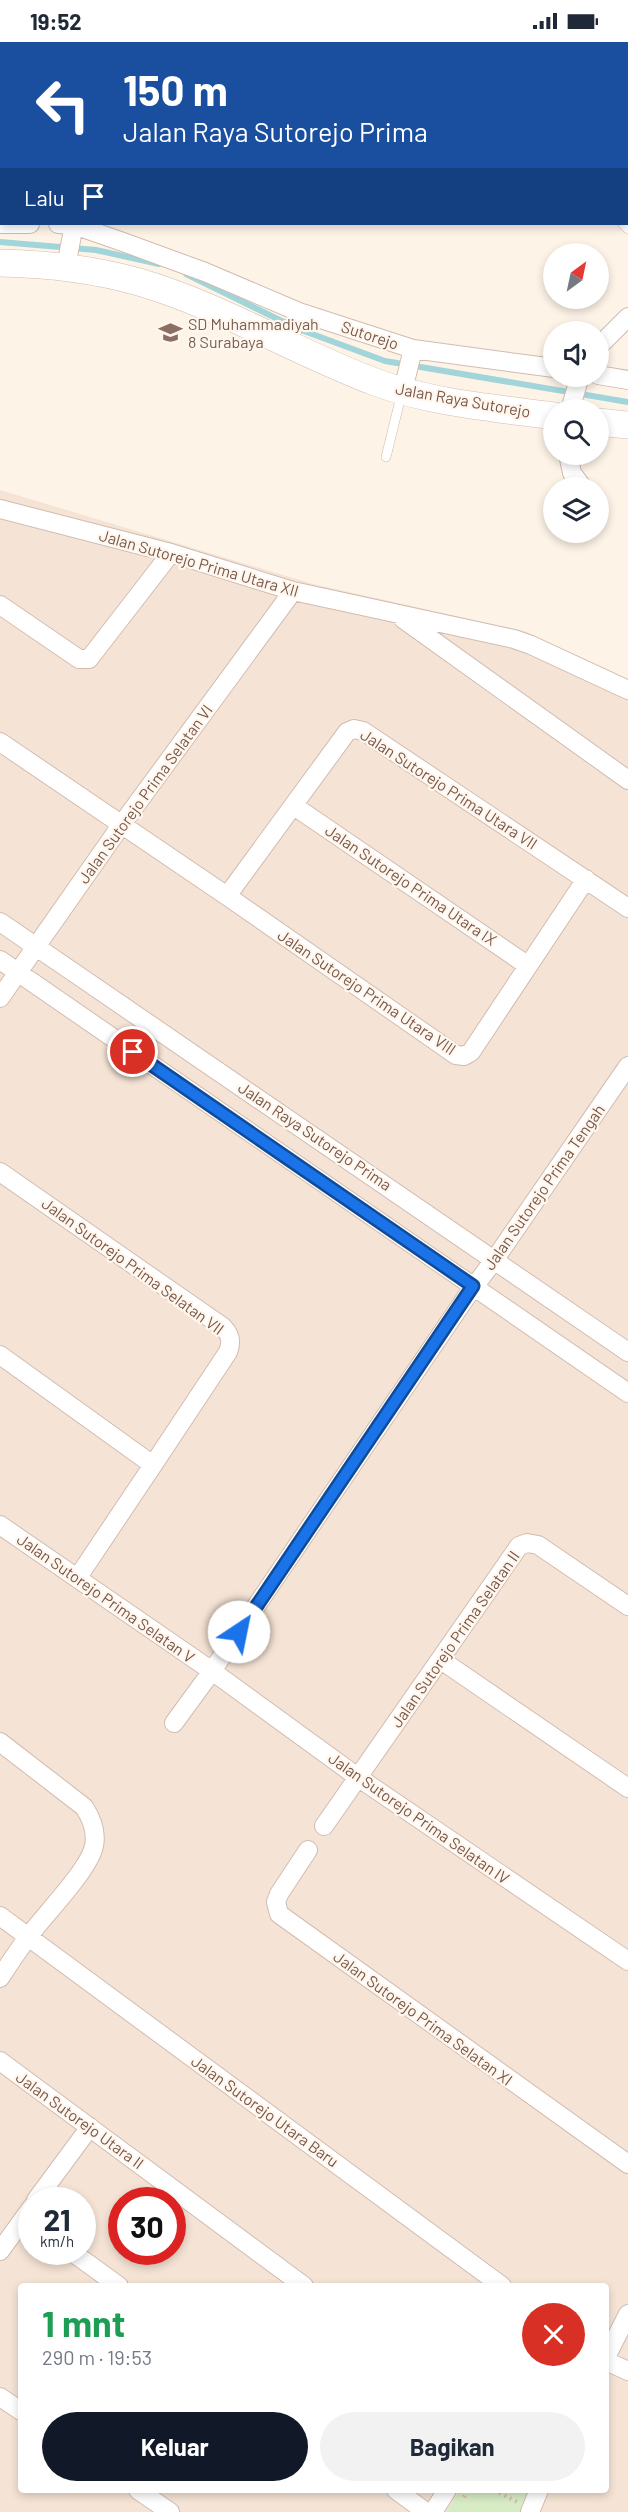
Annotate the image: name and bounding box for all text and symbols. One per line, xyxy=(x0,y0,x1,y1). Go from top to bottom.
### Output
text: 19:52 xyxy=(30,8,82,34)
text: 150 m xyxy=(123,64,228,114)
icon: left xyxy=(24,66,102,144)
text: Jalan Raya Sutorejo Prima xyxy=(123,115,428,147)
icon: arrive xyxy=(77,180,110,213)
text: Lalu xyxy=(24,184,65,210)
north arrow xyxy=(543,243,609,309)
map controls xyxy=(543,243,609,543)
place label: SD Muhammadiyah 8 Surabaya xyxy=(188,314,319,351)
street label: Sutorejo xyxy=(339,316,401,353)
school or university icon: SD Muhammadiyah 8 Surabaya xyxy=(157,320,183,346)
button: sound xyxy=(543,321,609,387)
street label: Jalan Raya Sutorejo xyxy=(394,378,532,421)
button: search xyxy=(543,399,609,465)
button: layers xyxy=(543,477,609,543)
street label: Jalan Sutorejo Prima Utara XII xyxy=(97,525,301,600)
street label: Jalan Sutorejo Prima Selatan VI xyxy=(73,701,216,887)
street label: Jalan Sutorejo Prima Utara VII xyxy=(357,724,541,853)
street label: Jalan Sutorejo Prima Utara IX xyxy=(322,820,501,949)
street label: Jalan Sutorejo Prima Utara VIII xyxy=(275,925,460,1058)
pin xyxy=(107,1026,158,1077)
icon: arrive xyxy=(116,1035,149,1068)
street label: Jalan Raya Sutorejo Prima xyxy=(235,1077,395,1194)
street label: Jalan Sutorejo Prima Tengah xyxy=(479,1100,608,1273)
street label: Jalan Sutorejo Prima Selatan VII xyxy=(38,1193,228,1338)
street label: Jalan Sutorejo Prima Selatan V xyxy=(14,1529,199,1666)
street label: Jalan Sutorejo Prima Selatan II xyxy=(386,1547,523,1731)
position arrow xyxy=(207,1600,271,1664)
street label: Jalan Sutorejo Prima Selatan IV xyxy=(325,1748,513,1887)
street label: Jalan Sutorejo Prima Selatan XI xyxy=(330,1946,516,2089)
street label: Jalan Sutorejo Utara Baru xyxy=(188,2051,343,2170)
street label: Jalan Sutorejo Utara II xyxy=(13,2067,148,2172)
speed limit sign: 30 xyxy=(108,2187,186,2265)
text: 21 xyxy=(43,2201,71,2237)
text: km/h xyxy=(40,2232,74,2250)
text: 1 mnt xyxy=(42,2301,125,2344)
button: close xyxy=(522,2303,585,2366)
text: 290 m · 19:53 xyxy=(42,2345,152,2369)
button: Keluar xyxy=(42,2412,308,2481)
button: Bagikan xyxy=(320,2412,585,2481)

